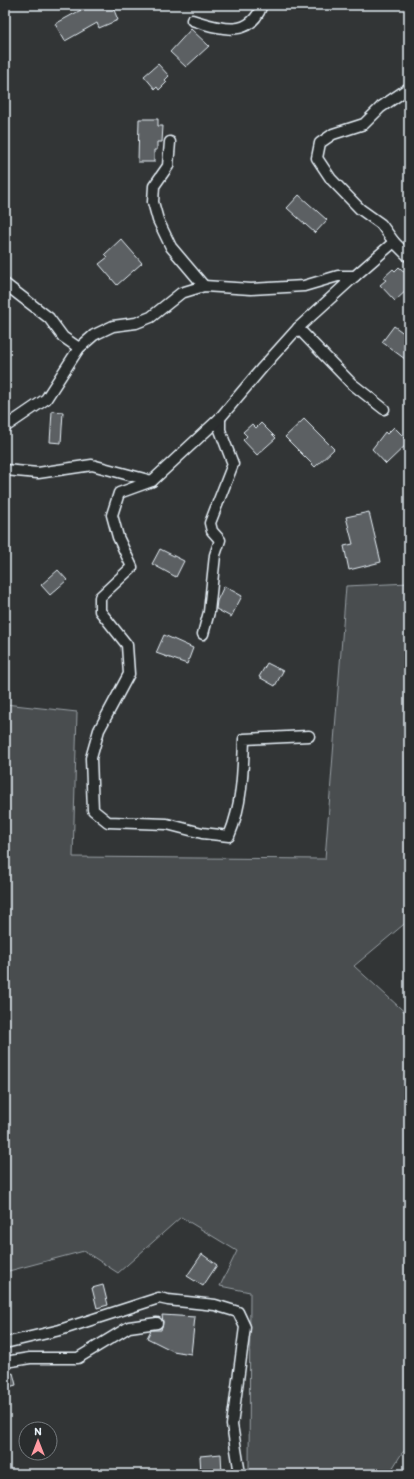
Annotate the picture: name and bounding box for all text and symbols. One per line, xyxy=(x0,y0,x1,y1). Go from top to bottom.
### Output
north arrow xyxy=(18,1421,58,1461)
text: N xyxy=(34,1425,42,1438)

